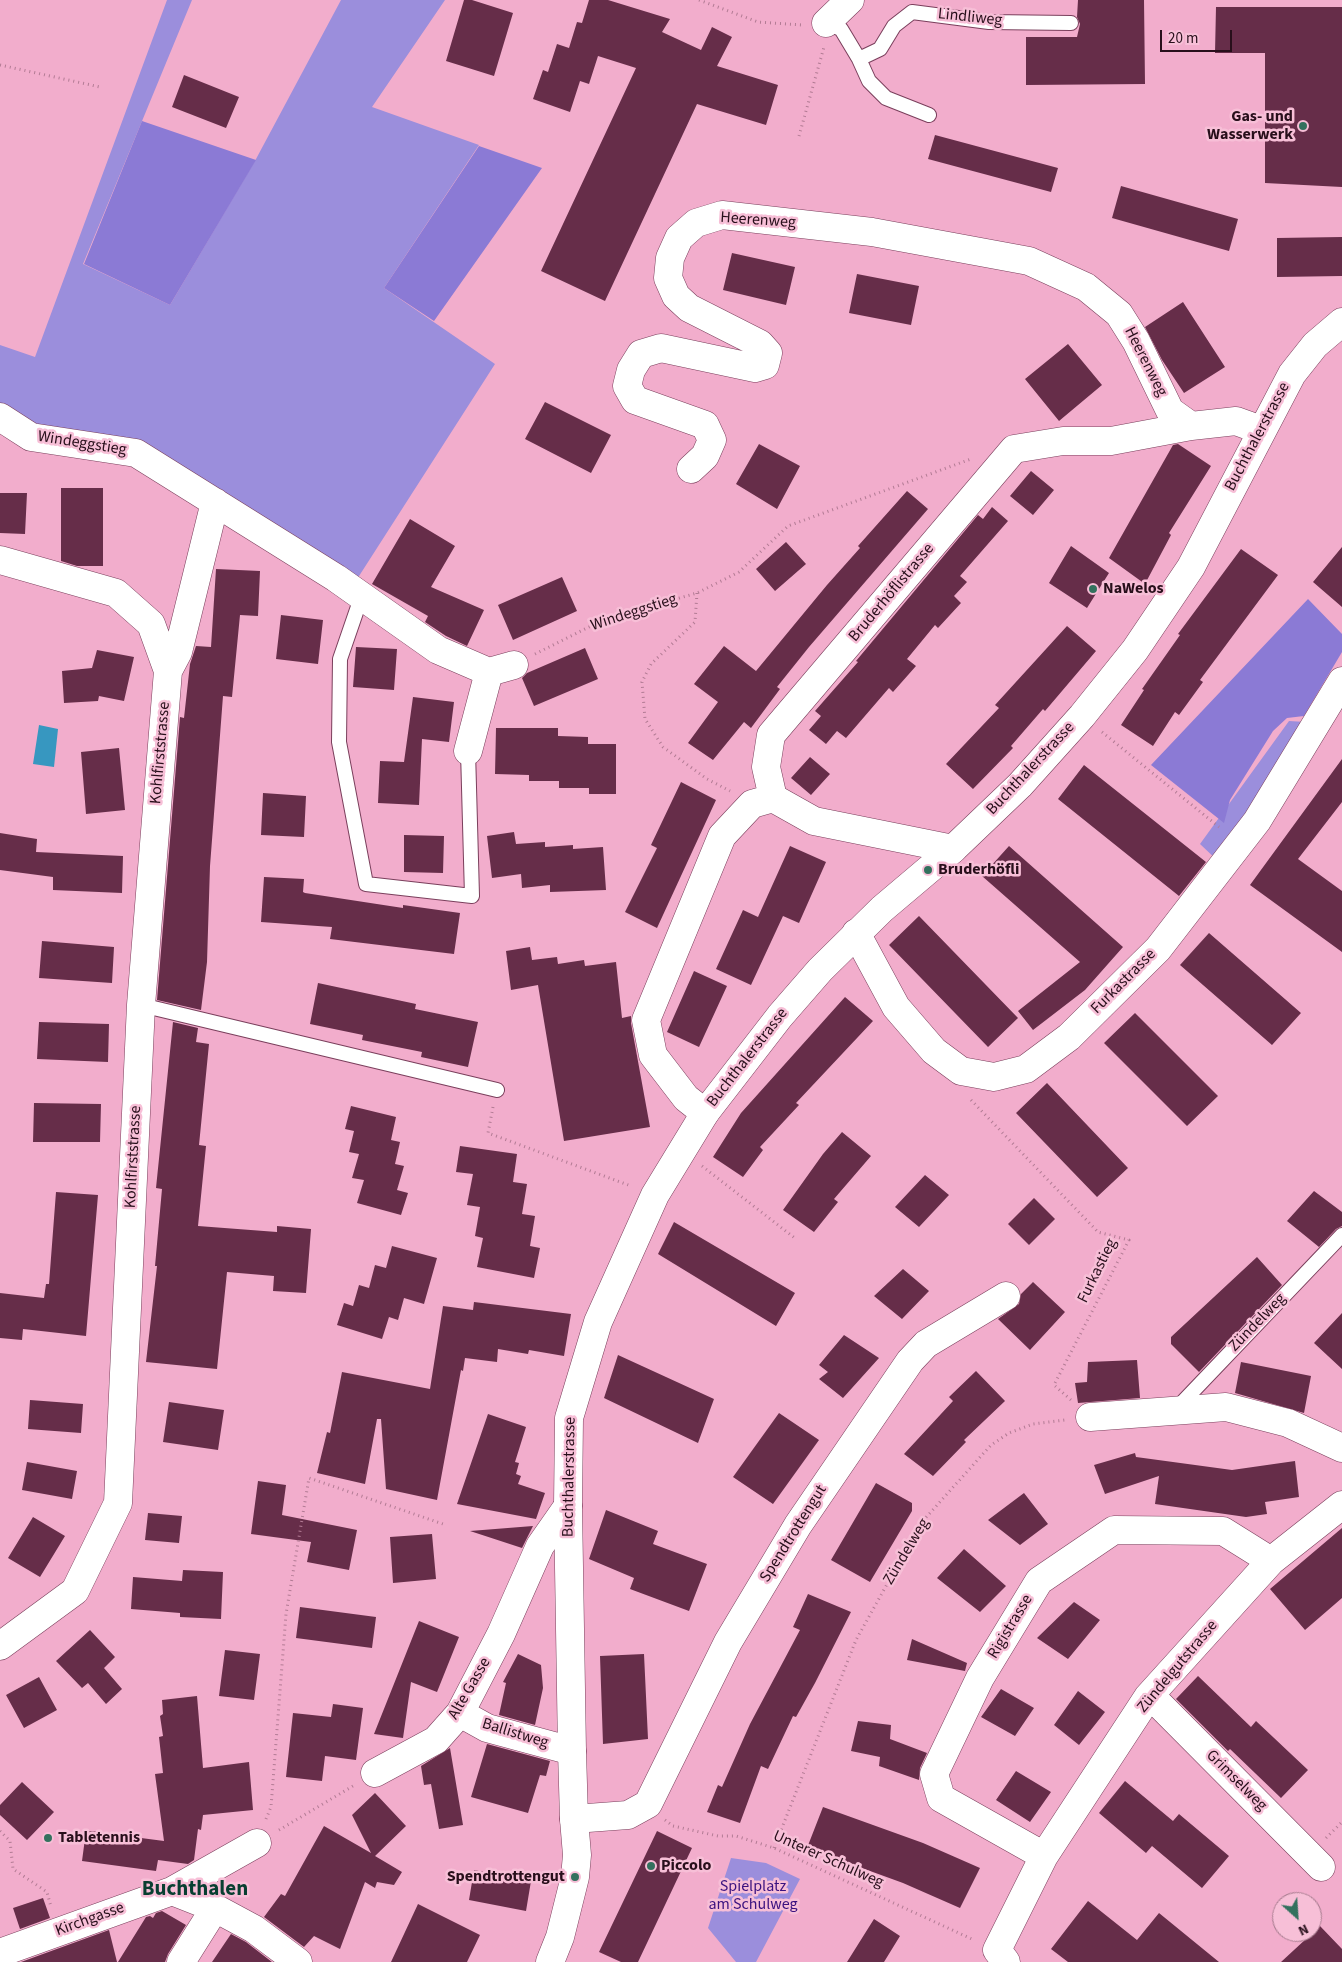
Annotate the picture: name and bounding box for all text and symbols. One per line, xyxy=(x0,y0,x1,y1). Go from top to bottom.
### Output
street label: Lindliweg xyxy=(937,5,1003,31)
scale bar xyxy=(1162,20,1234,52)
text: 20 m xyxy=(1168,28,1198,49)
place label: Gas- und Wasserwerk xyxy=(1207,107,1293,145)
marker: Gas- und Wasserwerk xyxy=(1297,120,1309,132)
street label: Heerenweg xyxy=(720,209,796,233)
street label: Heerenweg xyxy=(1119,324,1171,400)
street label: Buchthalerstrasse xyxy=(1221,379,1295,495)
street label: Windeggstieg xyxy=(36,428,128,460)
street label: Bruderhöflistrasse xyxy=(845,540,939,646)
place label: NaWelos xyxy=(1103,579,1164,599)
marker: NaWelos xyxy=(1087,583,1099,595)
street label: Windeggstieg xyxy=(588,590,680,636)
street label: Kohlfirststrasse xyxy=(147,701,175,805)
street label: Buchthalerstrasse xyxy=(983,719,1079,819)
place label: Bruderhöfli xyxy=(938,860,1019,880)
marker: Bruderhöfli xyxy=(922,864,934,876)
street label: Furkastrasse xyxy=(1087,945,1161,1019)
street label: Buchthalerstrasse xyxy=(703,1005,793,1111)
street label: Kohlfirststrasse xyxy=(122,1105,146,1209)
street label: Furkastieg xyxy=(1074,1236,1122,1306)
street label: Zündelweg xyxy=(1225,1290,1291,1356)
street label: Buchthalerstrasse xyxy=(559,1417,581,1537)
street label: Spendtrottengut xyxy=(756,1482,832,1586)
street label: Zündelweg xyxy=(880,1515,934,1589)
street label: Rigistrasse xyxy=(984,1591,1038,1663)
street label: Zündelgutstrasse xyxy=(1134,1617,1222,1717)
street label: Alte Gasse xyxy=(445,1655,495,1723)
street label: Ballistweg xyxy=(479,1715,551,1753)
street label: Grimselweg xyxy=(1201,1746,1271,1816)
street label: Unterer Schulweg xyxy=(770,1827,886,1893)
place label: Tabletennis xyxy=(58,1828,140,1848)
marker: Tabletennis xyxy=(42,1832,54,1844)
place label: Piccolo xyxy=(661,1856,711,1876)
marker: Piccolo xyxy=(645,1860,657,1872)
place label: Spendtrottengut xyxy=(447,1867,565,1887)
marker: Spendtrottengut xyxy=(569,1871,581,1883)
district label: Buchthalen xyxy=(142,1877,248,1903)
park label: Spielplatz am Schulweg xyxy=(708,1877,798,1915)
north arrow xyxy=(1272,1892,1322,1942)
street label: Kirchgasse xyxy=(53,1899,127,1941)
text: N xyxy=(1295,1919,1312,1941)

